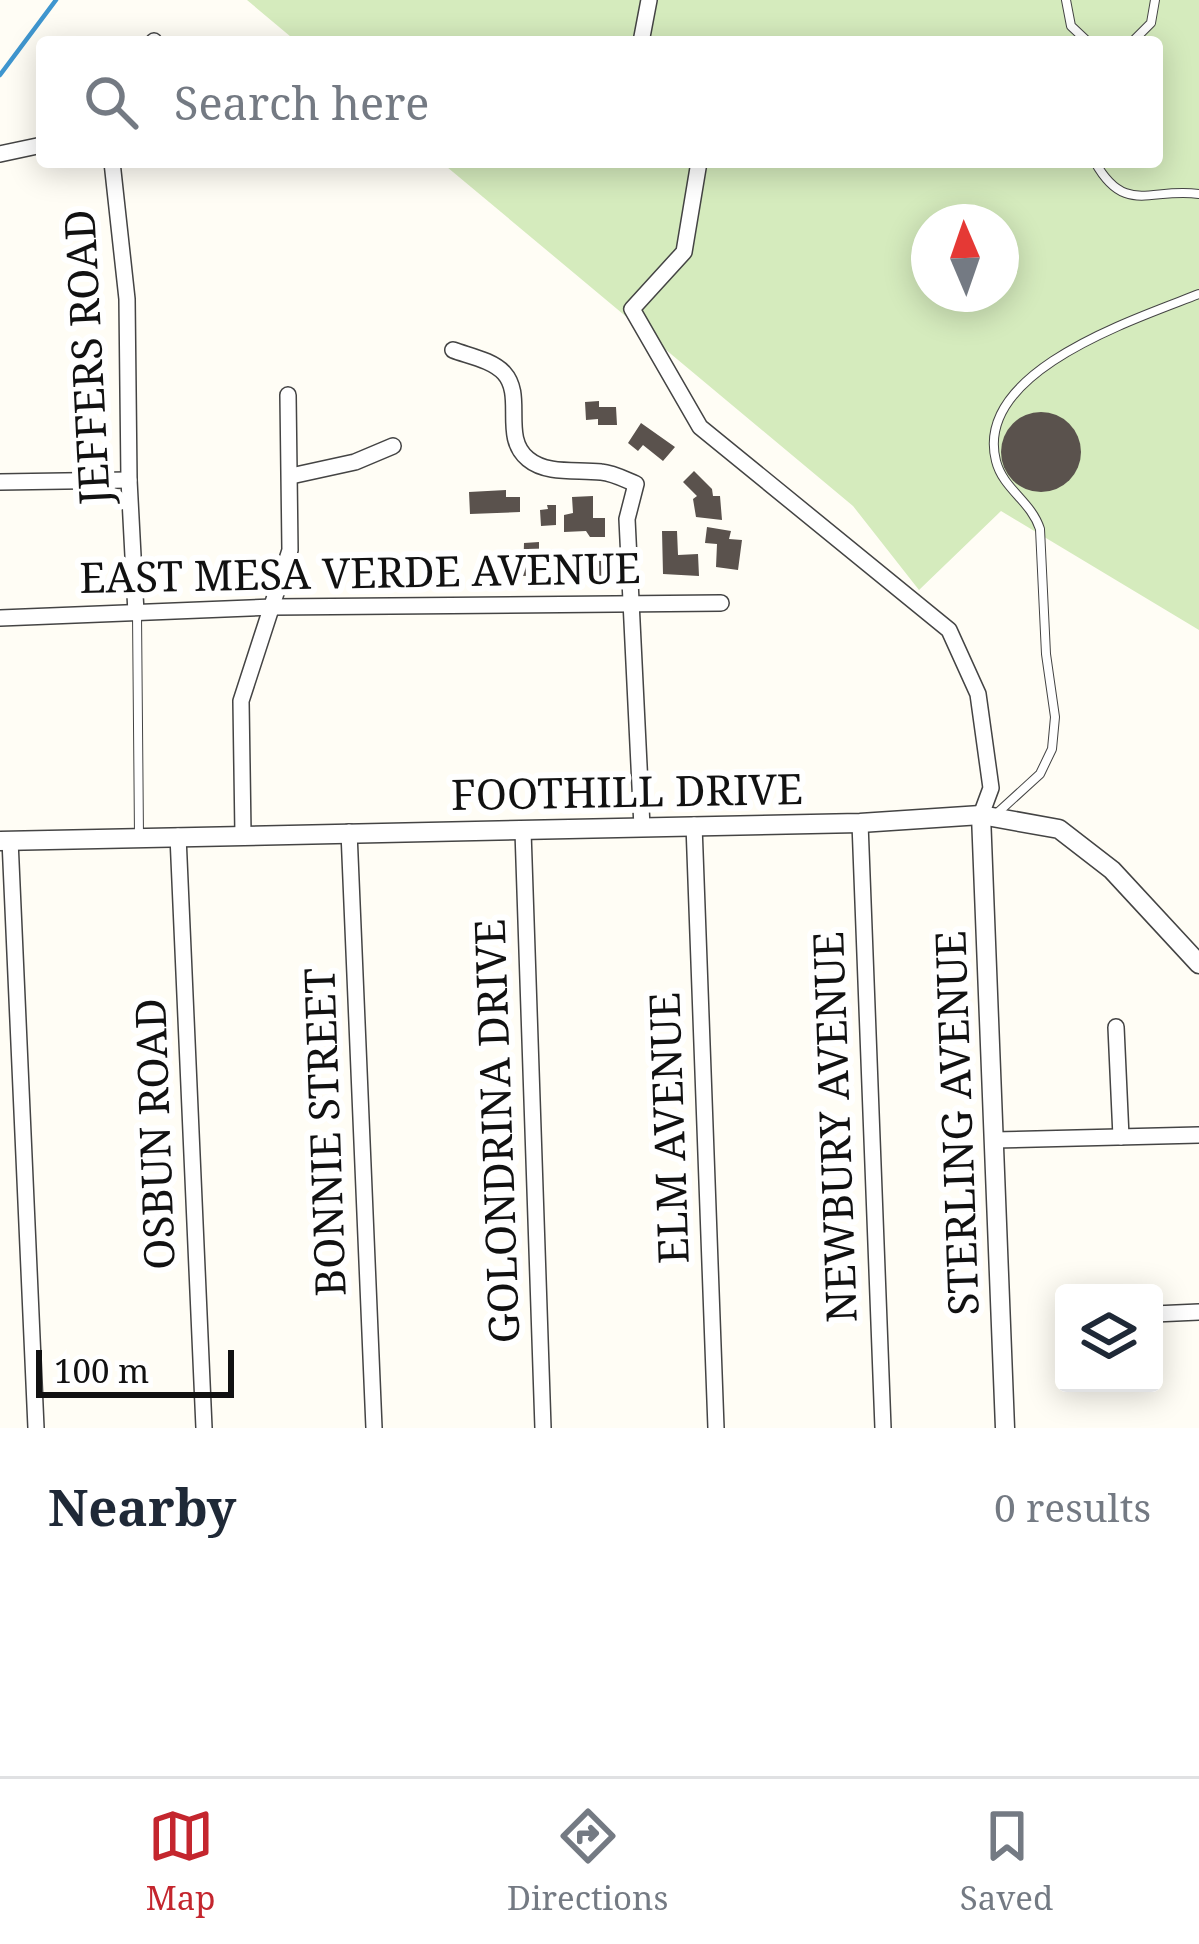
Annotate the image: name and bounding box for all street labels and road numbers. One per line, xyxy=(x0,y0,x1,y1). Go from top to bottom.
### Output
street label: JEFFERS ROAD xyxy=(49,208,122,507)
street label: EAST MESA VERDE AVENUE xyxy=(79,538,641,605)
street label: FOOTHILL DRIVE xyxy=(450,759,803,822)
street label: GOLONDRINA DRIVE xyxy=(460,918,531,1344)
street label: NEWBURY AVENUE xyxy=(798,930,869,1324)
street label: STERLING AVENUE xyxy=(920,930,991,1316)
street label: BONNIE STREET xyxy=(289,967,358,1297)
street label: ELM AVENUE xyxy=(634,991,701,1265)
street label: OSBUN ROAD xyxy=(120,997,187,1271)

